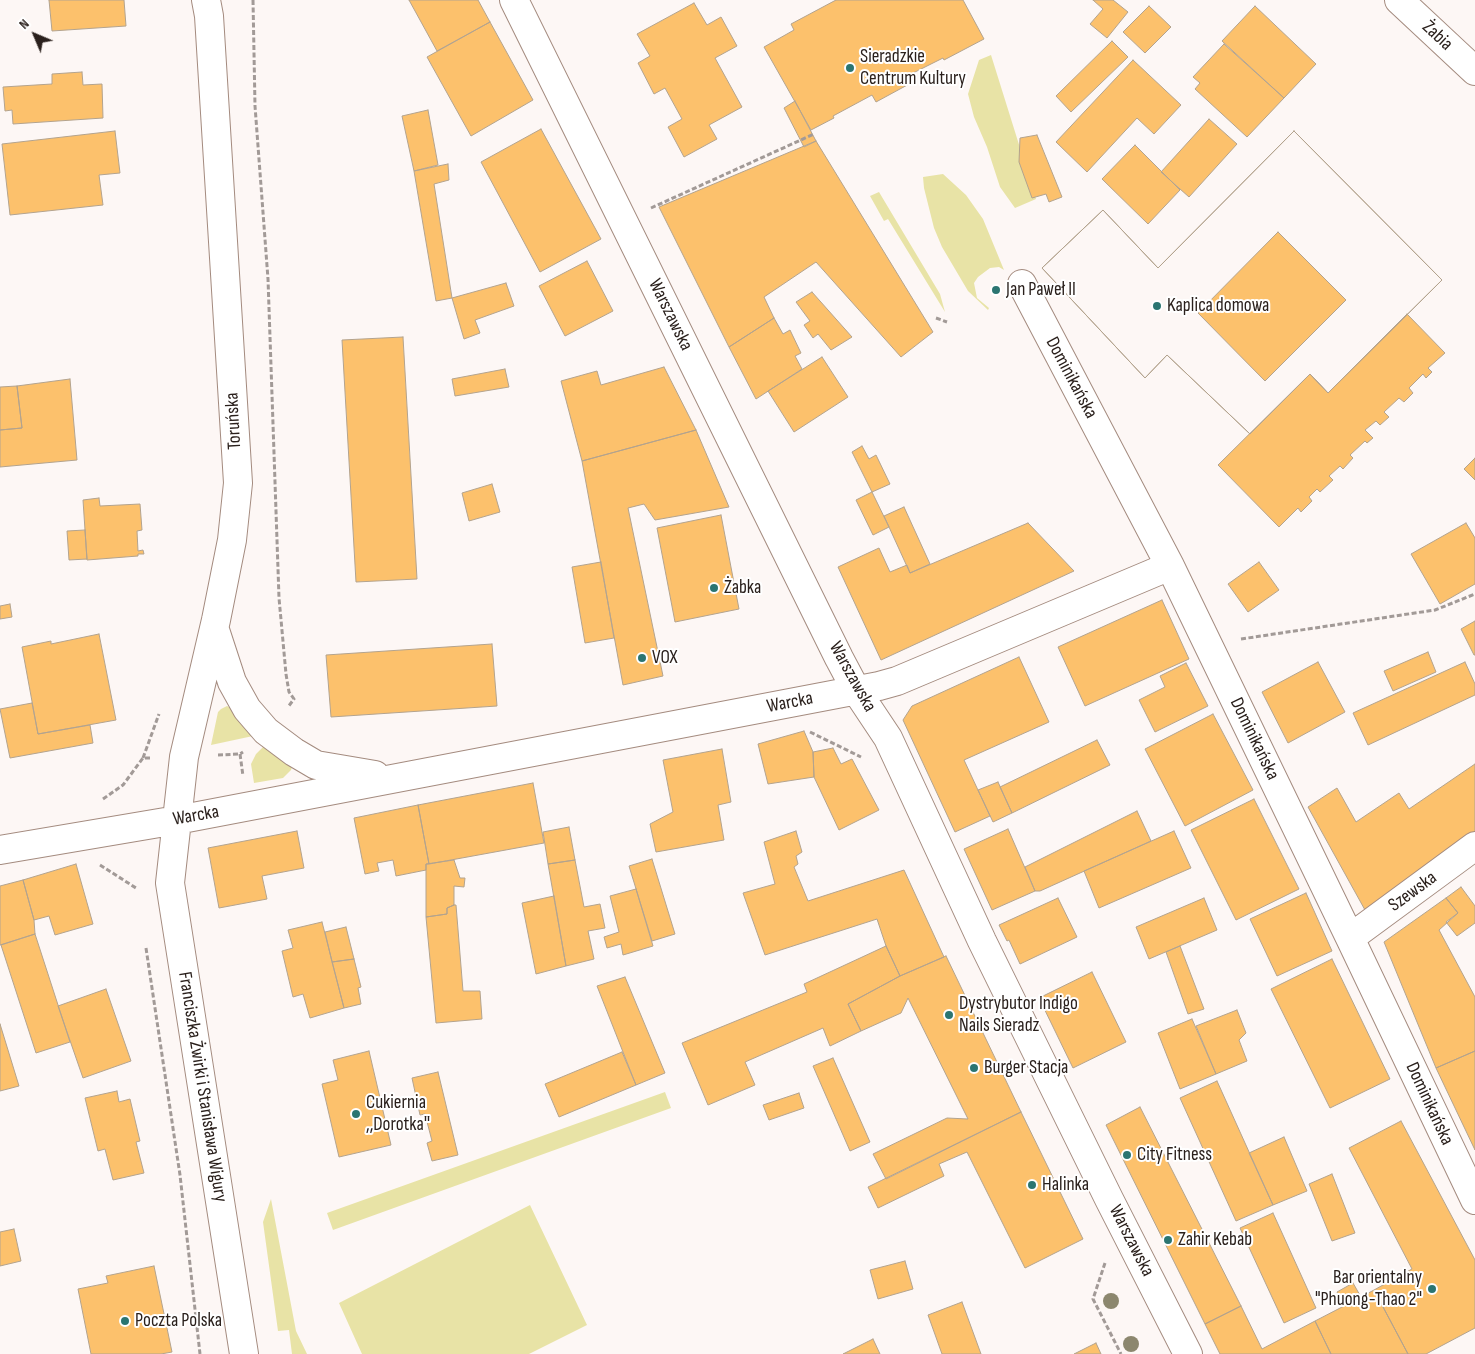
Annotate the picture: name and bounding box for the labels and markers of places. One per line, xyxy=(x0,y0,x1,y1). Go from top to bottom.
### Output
place label: Sieradzkie Centrum Kultury xyxy=(860,46,966,90)
marker: Sieradzkie Centrum Kultury xyxy=(844,62,856,74)
place label: Jan Paweł II xyxy=(1006,279,1076,301)
marker: Jan Paweł II xyxy=(990,284,1002,296)
place label: Kaplica domowa xyxy=(1167,295,1269,317)
marker: Kaplica domowa xyxy=(1151,300,1163,312)
place label: Żabka xyxy=(724,577,761,599)
marker: Żabka xyxy=(708,582,720,594)
place label: VOX xyxy=(652,647,678,669)
marker: VOX xyxy=(636,652,648,664)
place label: Dystrybutor Indigo Nails Sieradz xyxy=(959,993,1078,1037)
marker: Dystrybutor Indigo Nails Sieradz xyxy=(943,1009,955,1021)
place label: Burger Stacja xyxy=(984,1057,1068,1079)
marker: Burger Stacja xyxy=(968,1062,980,1074)
place label: Cukiernia ,,Dorotka'' xyxy=(366,1092,430,1136)
marker: Cukiernia ,,Dorotka'' xyxy=(350,1108,362,1120)
place label: City Fitness xyxy=(1137,1144,1212,1166)
marker: City Fitness xyxy=(1121,1149,1133,1161)
place label: Halinka xyxy=(1042,1174,1089,1196)
marker: Halinka xyxy=(1026,1179,1038,1191)
place label: Zahir Kebab xyxy=(1178,1229,1252,1251)
marker: Zahir Kebab xyxy=(1162,1234,1174,1246)
place label: Bar orientalny "Phuong-Thao 2" xyxy=(1315,1267,1422,1311)
marker: Bar orientalny "Phuong-Thao 2" xyxy=(1426,1283,1438,1295)
place label: Poczta Polska xyxy=(135,1310,222,1332)
marker: Poczta Polska xyxy=(119,1315,131,1327)

